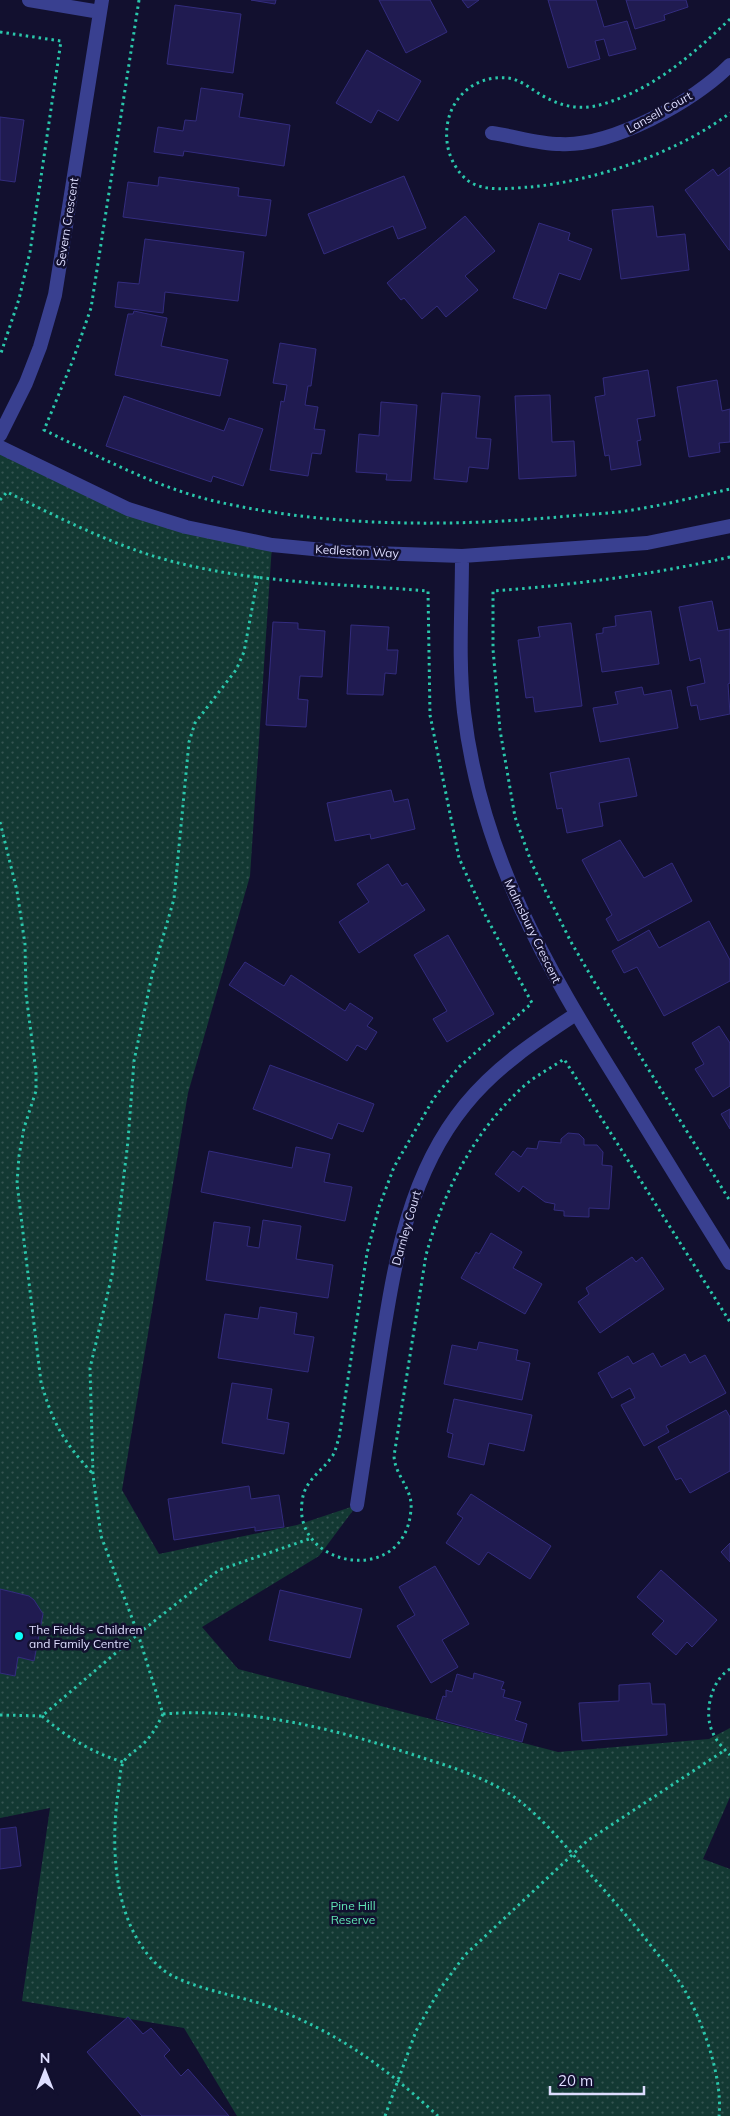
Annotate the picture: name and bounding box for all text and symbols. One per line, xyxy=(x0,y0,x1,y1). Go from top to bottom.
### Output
street label: Lansell Court xyxy=(624,88,694,136)
street label: Severn Crescent xyxy=(53,176,81,268)
street label: Kedleston Way xyxy=(315,541,400,561)
street label: Malmsbury Crescent xyxy=(501,877,565,985)
street label: Darnley Court xyxy=(388,1189,424,1267)
place label: The Fields - Children and Family Centre xyxy=(29,1622,142,1651)
marker: The Fields - Children and Family Centre xyxy=(13,1630,25,1642)
park label: Pine Hill Reserve xyxy=(330,1898,376,1927)
north arrow xyxy=(20,2046,70,2096)
text: N xyxy=(40,2049,50,2067)
scale bar xyxy=(550,2064,644,2096)
text: 20 m xyxy=(558,2071,593,2090)

